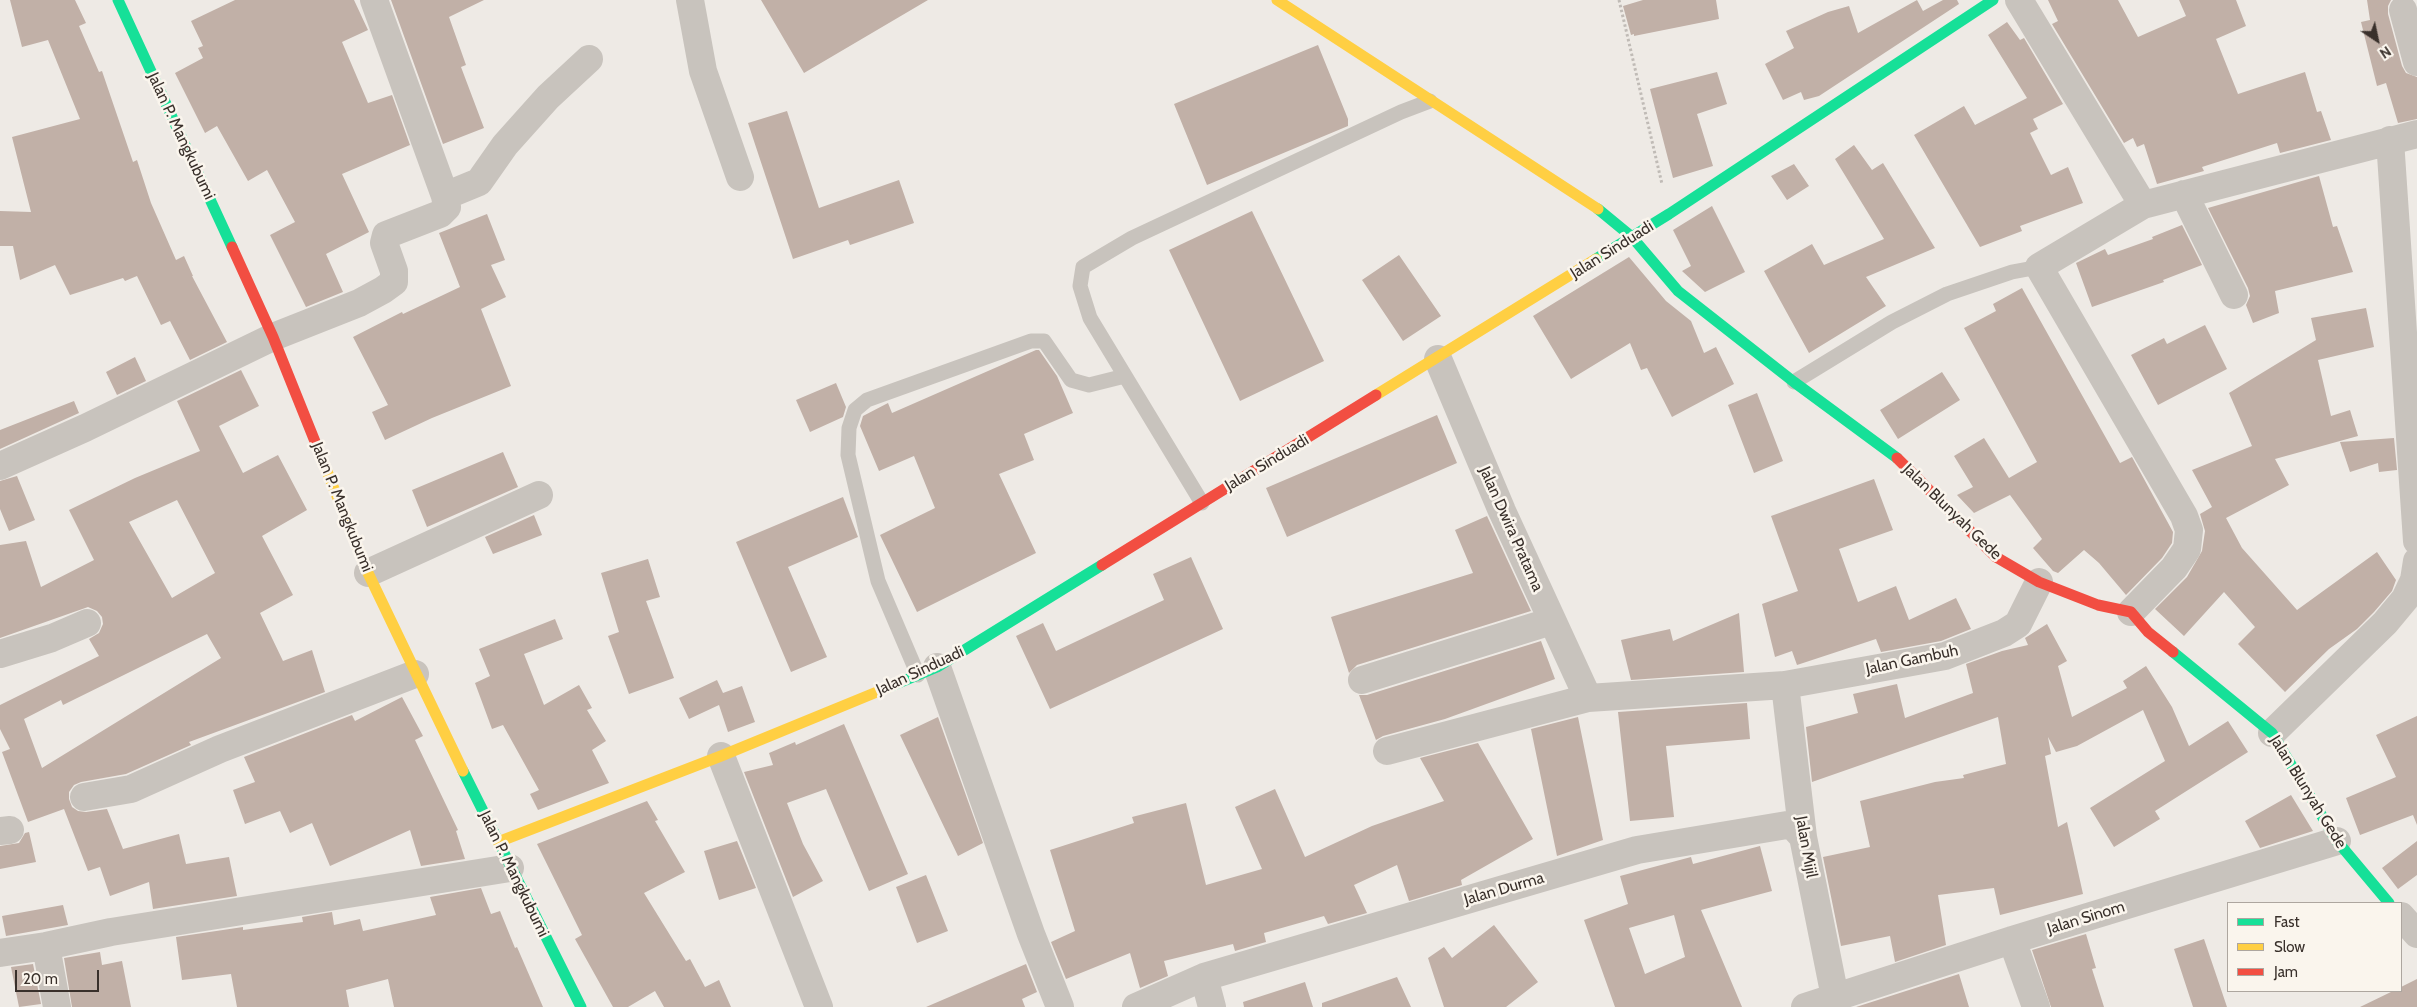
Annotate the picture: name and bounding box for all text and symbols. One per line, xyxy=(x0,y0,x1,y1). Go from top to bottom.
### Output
north arrow xyxy=(2352,15,2402,65)
text: N xyxy=(2376,42,2395,63)
street label: Jalan P. Mangkubumi xyxy=(143,69,219,203)
street label: Jalan Sinduadi xyxy=(1567,217,1657,283)
street label: Jalan Sinduadi xyxy=(1222,430,1312,496)
street label: Jalan P. Mangkubumi xyxy=(307,439,377,575)
street label: Jalan Blunyah Gede xyxy=(1899,460,2005,564)
street label: Jalan Dwira Pratama xyxy=(1475,464,1547,594)
street label: Jalan Gambuh xyxy=(1864,641,1960,679)
street label: Jalan Sinduadi xyxy=(873,642,967,700)
street label: Jalan Blunyah Gede xyxy=(2265,732,2351,852)
street label: Jalan P. Mangkubumi xyxy=(475,808,553,940)
street label: Jalan Mijil xyxy=(1791,815,1821,879)
street label: Jalan Durma xyxy=(1462,868,1546,910)
street label: Jalan Sinom xyxy=(2045,897,2127,939)
legend xyxy=(2227,902,2402,992)
text: Fast xyxy=(2274,913,2299,931)
text: Slow xyxy=(2274,938,2305,956)
scale bar xyxy=(18,960,101,992)
text: Jam xyxy=(2274,963,2298,981)
text: 20 m xyxy=(23,970,58,988)

